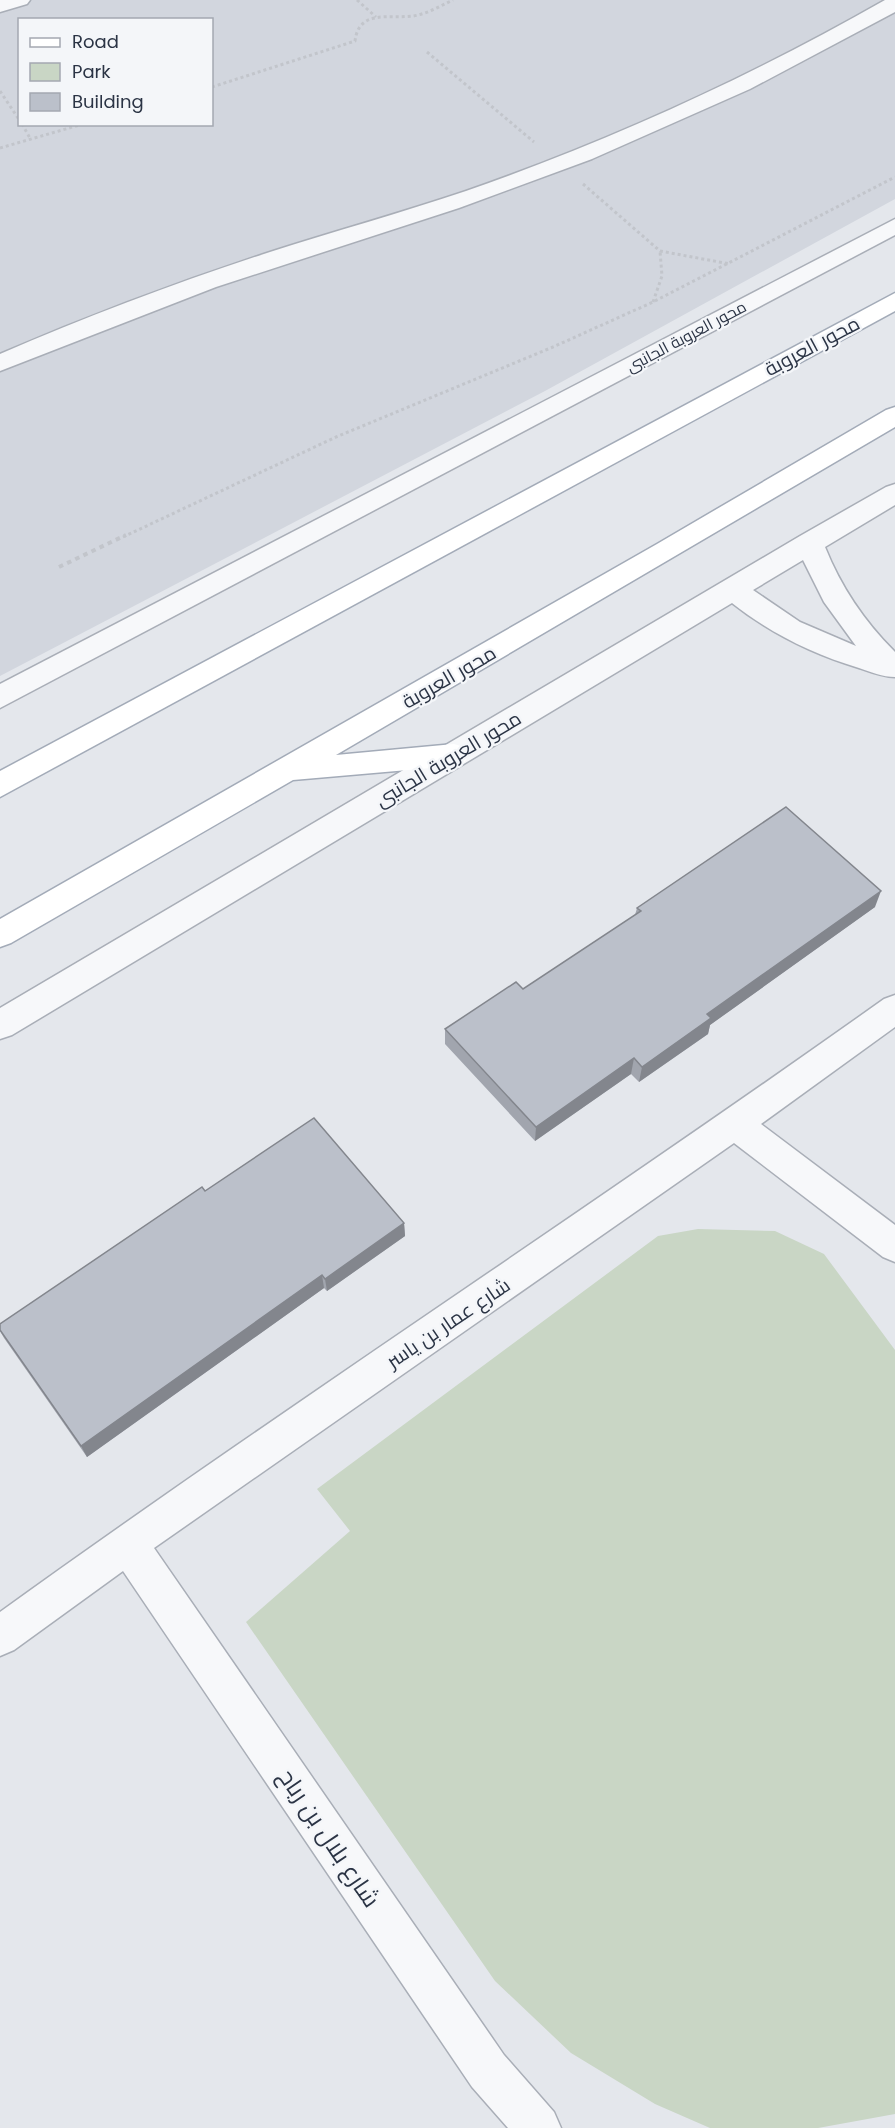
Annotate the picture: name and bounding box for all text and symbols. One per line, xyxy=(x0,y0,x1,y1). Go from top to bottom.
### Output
legend xyxy=(18,18,213,126)
text: Road xyxy=(72,29,119,54)
text: Park xyxy=(72,59,111,84)
text: Building xyxy=(72,89,144,114)
street label: محور العروبة الجانبى xyxy=(622,295,750,378)
street label: محور العروبة xyxy=(759,309,865,383)
street label: محور العروبة xyxy=(397,639,501,715)
street label: محور العروبة الجانبى xyxy=(370,704,526,814)
street label: شارع عمار بن ياسر xyxy=(380,1271,516,1375)
street label: شارع بلال بن رباح xyxy=(271,1762,388,1914)

